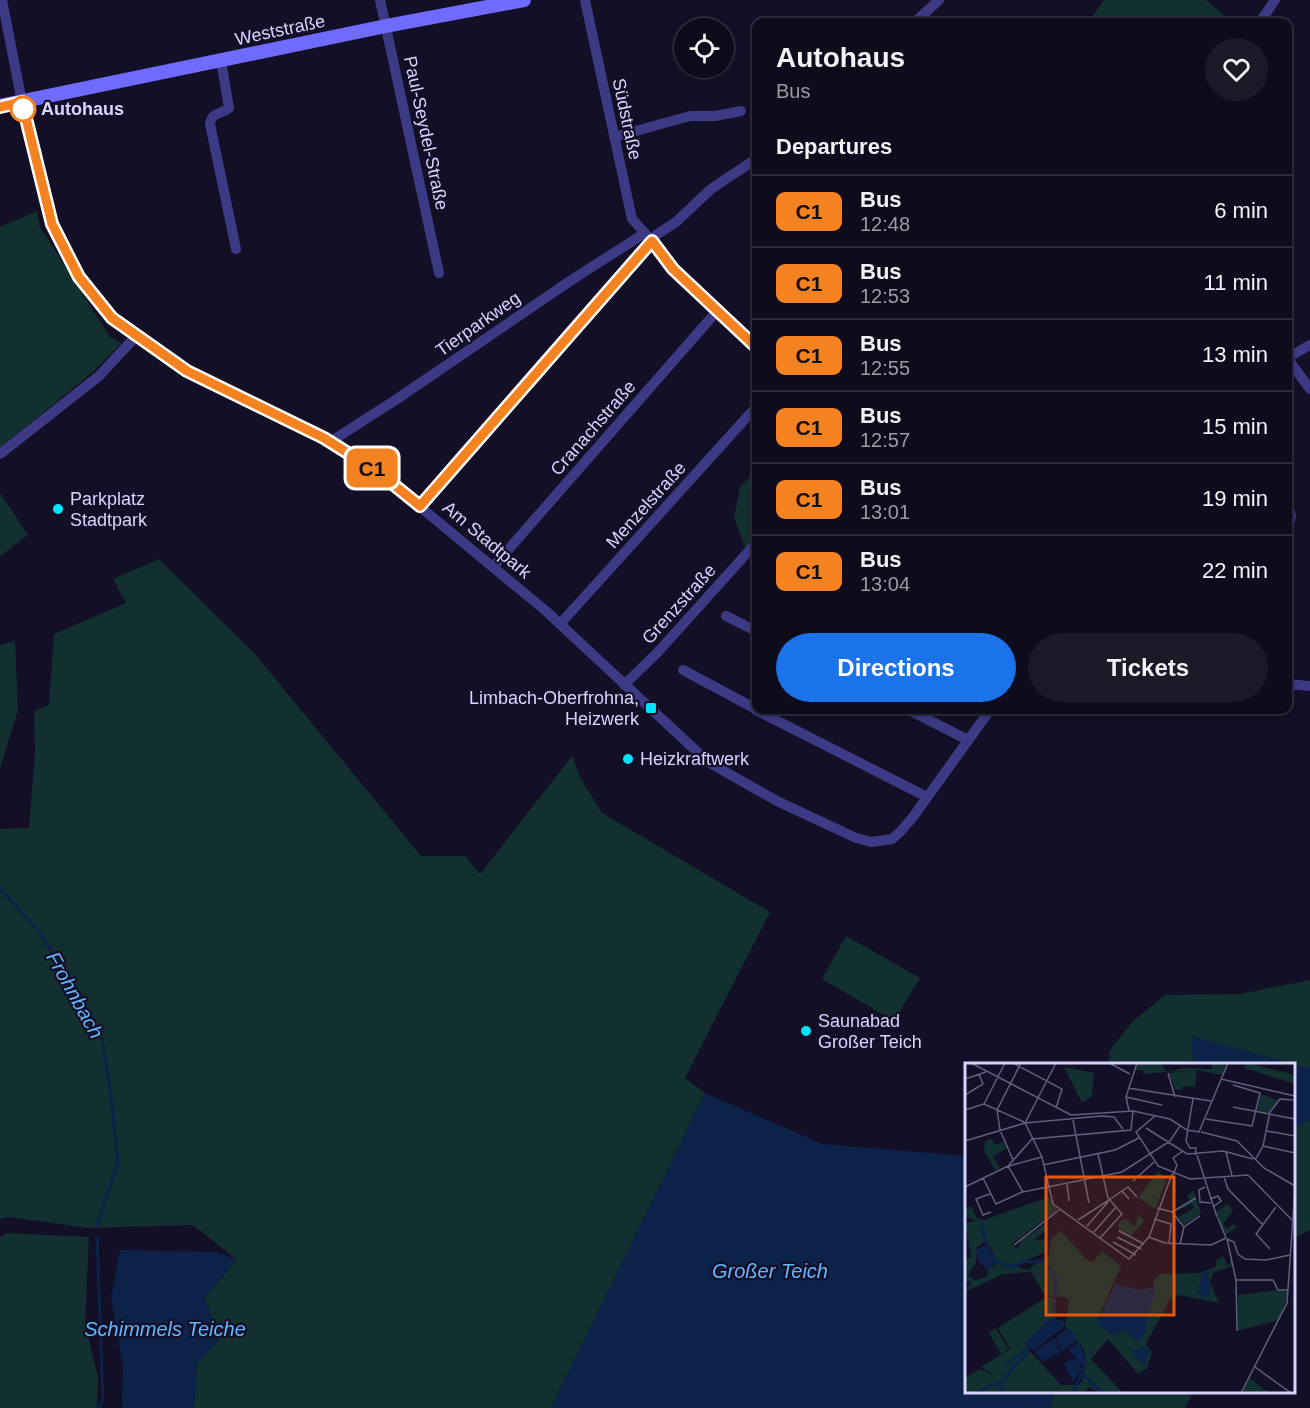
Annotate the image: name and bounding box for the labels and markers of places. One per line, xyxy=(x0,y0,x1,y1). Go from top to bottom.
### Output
marker: Autohaus xyxy=(10,96,36,122)
place label: Autohaus xyxy=(41,99,124,119)
place label: Parkplatz Stadtpark xyxy=(70,489,148,530)
marker: Parkplatz Stadtpark xyxy=(51,502,65,516)
place label: Limbach-Oberfrohna, Heizwerk xyxy=(469,688,640,729)
marker: Limbach-Oberfrohna, Heizwerk xyxy=(644,701,658,715)
place label: Heizkraftwerk xyxy=(640,749,750,769)
marker: Heizkraftwerk xyxy=(621,752,635,766)
place label: Saunabad Großer Teich xyxy=(818,1011,922,1052)
marker: Saunabad Großer Teich xyxy=(799,1024,813,1038)

